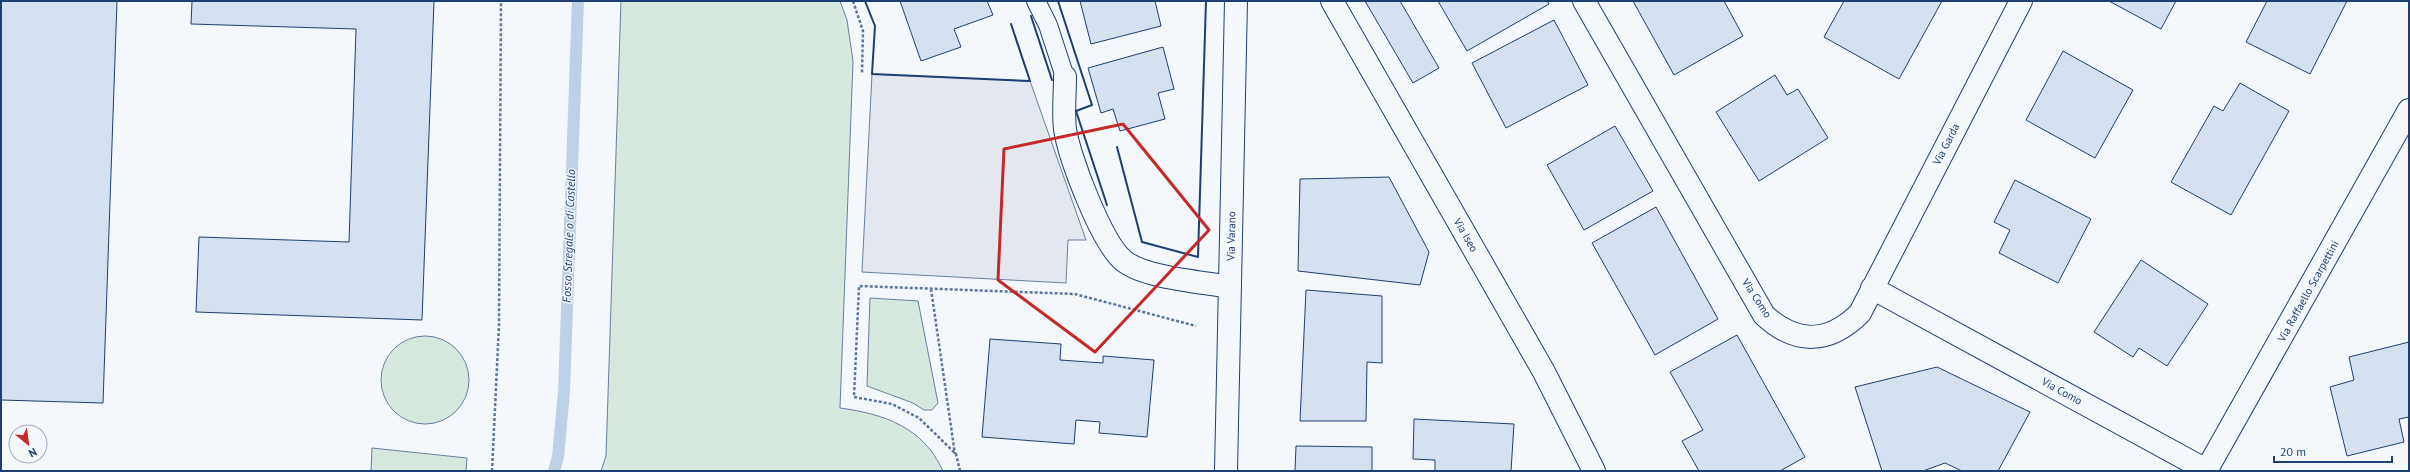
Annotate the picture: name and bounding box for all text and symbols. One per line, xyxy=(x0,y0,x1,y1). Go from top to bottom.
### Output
street label: Via Garda xyxy=(1929,121,1962,168)
water label: Fosso Stregale o di Castello xyxy=(559,169,578,303)
street label: Via Varano xyxy=(1224,211,1238,262)
street label: Via Iseo xyxy=(1450,215,1481,255)
street label: Via Raffaello Scarpettini xyxy=(2274,238,2342,345)
street label: Via Como xyxy=(1739,275,1775,320)
street label: Via Como xyxy=(2038,374,2085,408)
north arrow xyxy=(8,424,48,464)
scale bar xyxy=(2274,438,2392,464)
text: 20 m xyxy=(2280,444,2306,459)
text: N xyxy=(26,445,39,461)

